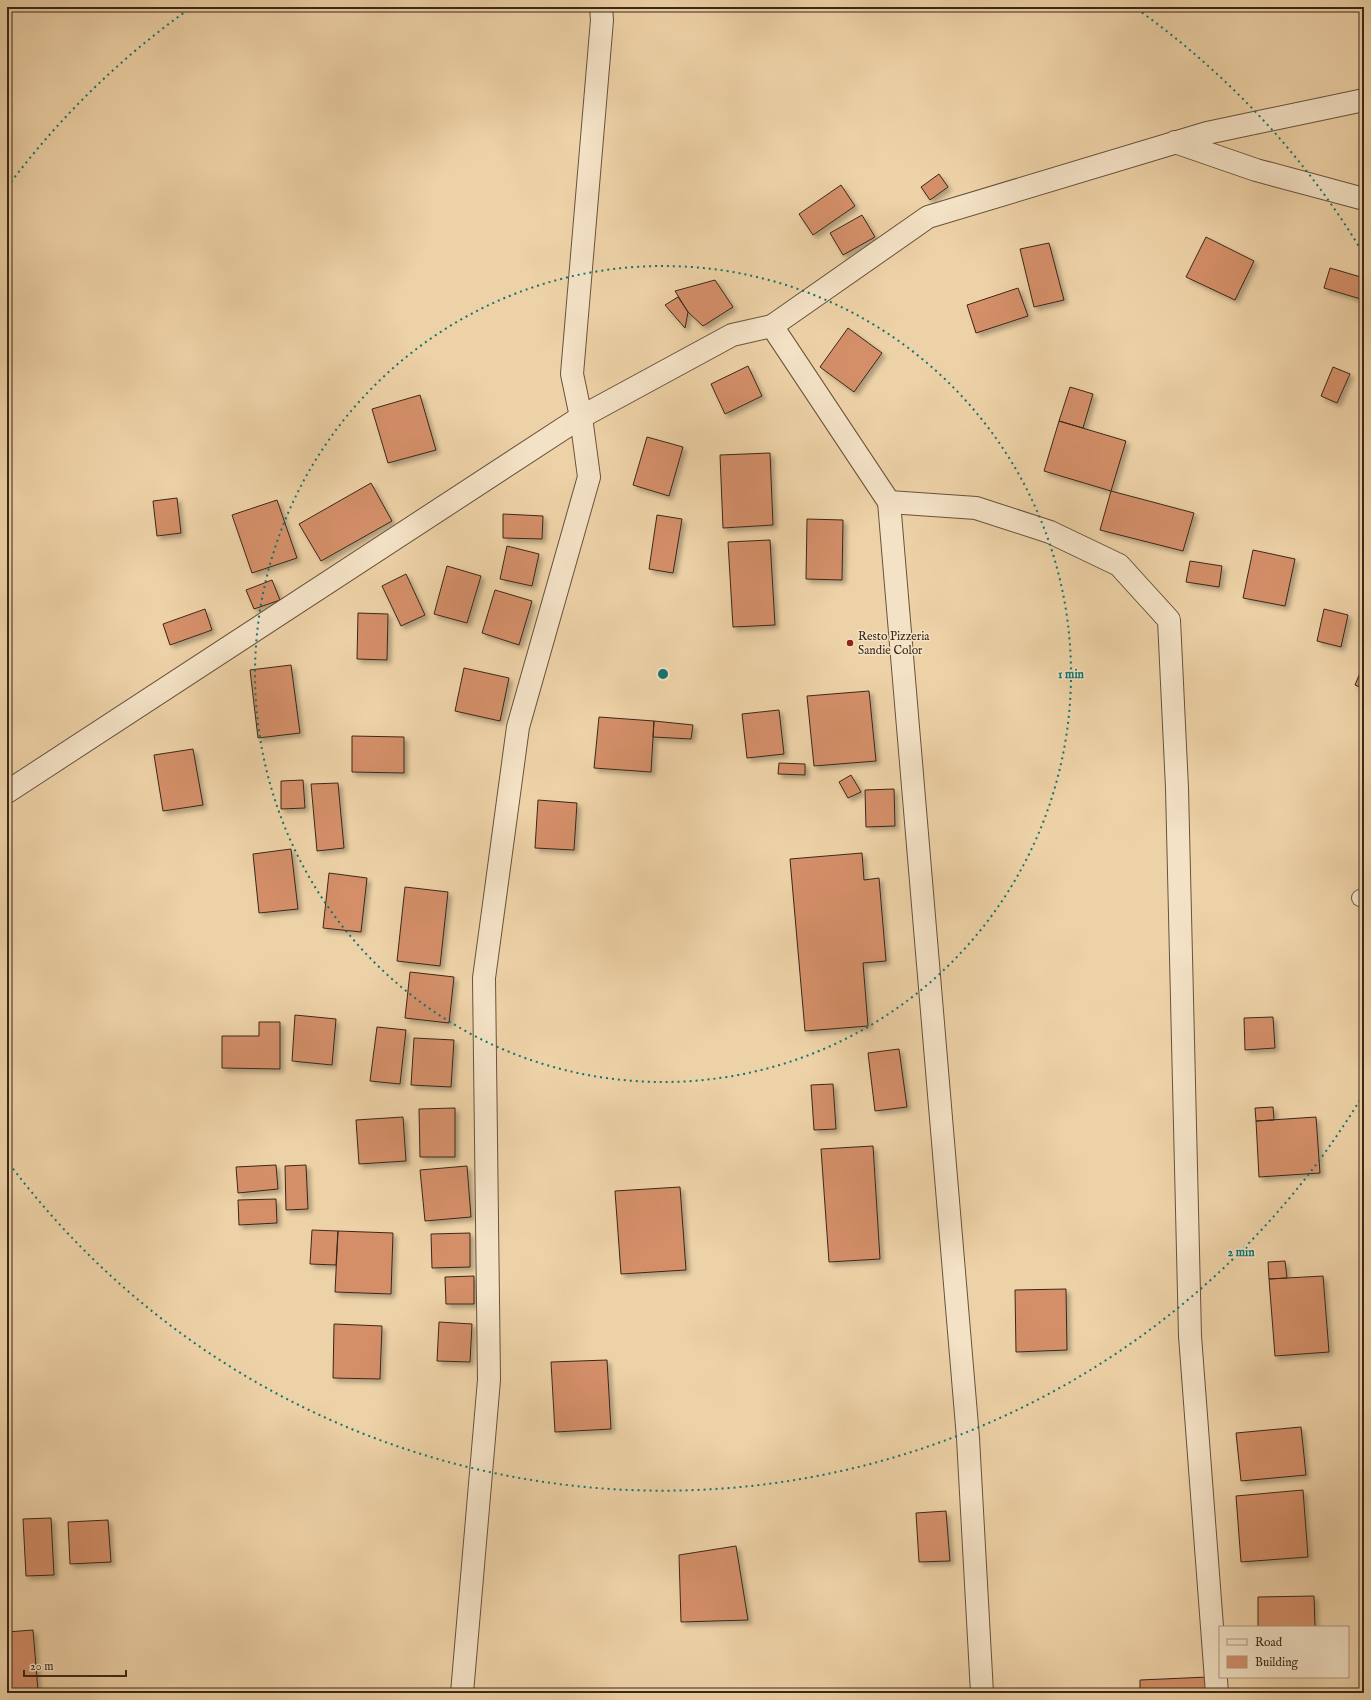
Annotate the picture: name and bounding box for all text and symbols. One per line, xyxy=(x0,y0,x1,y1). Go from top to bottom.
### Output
place label: Resto Pizzeria Sandie Color xyxy=(858,629,930,658)
marker: Resto Pizzeria Sandie Color xyxy=(845,638,855,648)
centre of rings xyxy=(656,667,670,681)
text: 1 min xyxy=(1058,667,1085,682)
text: 2 min xyxy=(1227,1245,1255,1260)
legend xyxy=(1219,1626,1349,1678)
text: Road xyxy=(1255,1635,1283,1650)
scale bar xyxy=(24,1652,126,1678)
text: Building xyxy=(1255,1655,1299,1670)
text: 20 m xyxy=(30,1659,53,1674)

